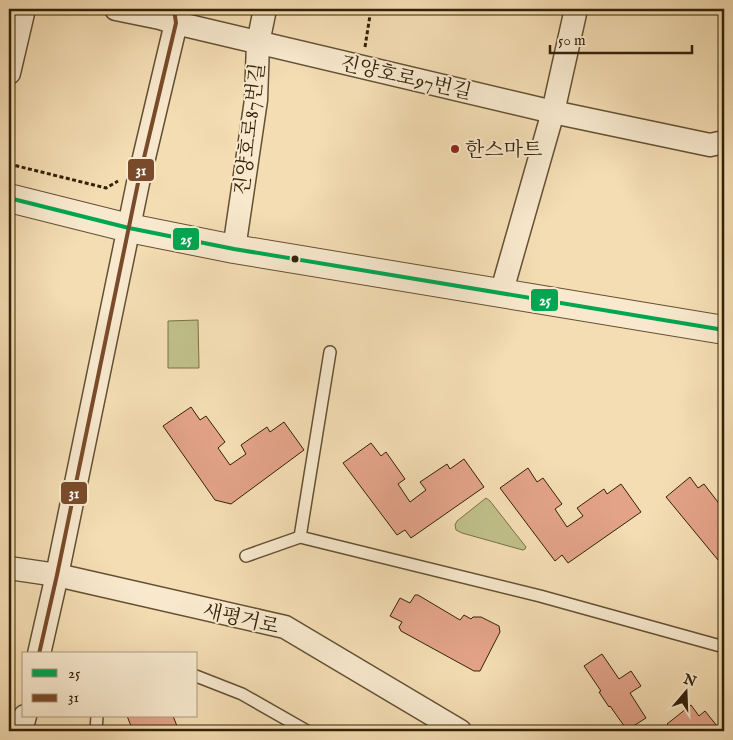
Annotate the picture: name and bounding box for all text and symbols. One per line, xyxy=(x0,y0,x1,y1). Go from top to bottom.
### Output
scale bar xyxy=(550,22,693,54)
text: 50 m xyxy=(558,31,586,50)
street label: 진양호로97번길 xyxy=(338,51,474,106)
street label: 진양호로87번길 xyxy=(230,62,271,197)
place label: 한스마트 xyxy=(465,138,542,163)
marker: 한스마트 xyxy=(449,143,461,155)
line badge: 31 xyxy=(127,158,155,182)
text: 31 xyxy=(136,162,146,180)
line badge: 25 xyxy=(172,227,200,251)
text: 25 xyxy=(180,231,192,249)
unlabelled marker xyxy=(290,254,300,264)
line badge: 25 xyxy=(530,288,559,312)
text: 25 xyxy=(539,292,551,310)
line badge: 31 xyxy=(60,481,88,505)
text: 31 xyxy=(69,485,79,503)
street label: 새평거로 xyxy=(200,599,281,640)
legend xyxy=(22,652,198,718)
text: 25 xyxy=(68,664,81,683)
north arrow xyxy=(660,668,710,718)
text: N xyxy=(680,670,699,691)
text: 31 xyxy=(68,688,79,707)

